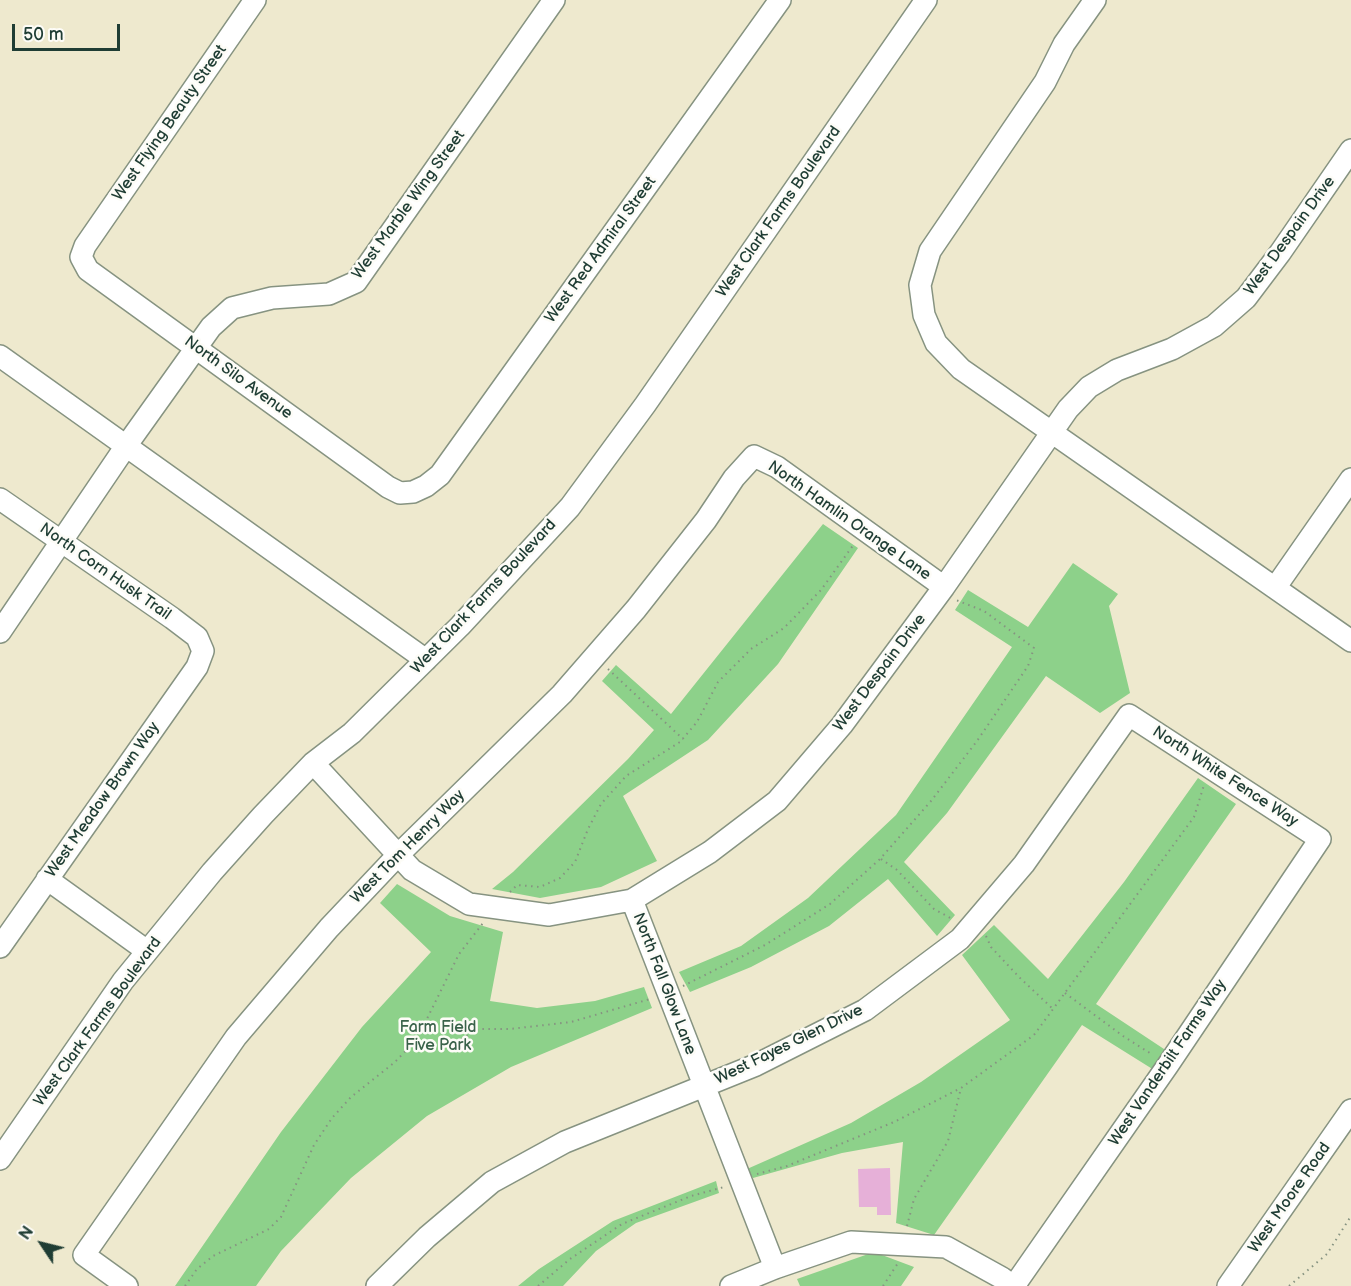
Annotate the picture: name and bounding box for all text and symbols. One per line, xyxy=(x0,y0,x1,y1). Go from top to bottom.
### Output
scale bar xyxy=(15,12,123,50)
text: 50 m xyxy=(23,24,64,45)
street label: West Flying Beauty Street xyxy=(109,41,231,205)
street label: West Clark Farms Boulevard xyxy=(713,123,845,301)
street label: West Marble Wing Street xyxy=(349,127,469,283)
street label: West Red Admiral Street xyxy=(541,173,661,327)
street label: West Despain Drive xyxy=(1240,173,1340,299)
street label: North Silo Avenue xyxy=(180,332,296,424)
street label: North Hamlin Orange Lane xyxy=(764,457,934,585)
street label: West Clark Farms Boulevard xyxy=(407,516,561,678)
street label: North Corn Husk Trail xyxy=(36,519,174,625)
street label: West Despain Drive xyxy=(830,610,930,736)
street label: West Meadow Brown Way xyxy=(42,719,164,881)
street label: North White Fence Way xyxy=(1149,723,1301,831)
street label: West Tom Henry Way xyxy=(347,786,469,908)
street label: North Fall Glow Lane xyxy=(628,910,700,1058)
street label: West Clark Farms Boulevard xyxy=(30,934,166,1110)
street label: West Vanderbilt Farms Way xyxy=(1105,976,1231,1150)
street label: West Fayes Glen Drive xyxy=(712,1001,866,1089)
park label: Farm Field Five Park xyxy=(400,1018,476,1056)
street label: West Moore Road xyxy=(1245,1139,1335,1257)
north arrow xyxy=(12,1214,72,1274)
text: N xyxy=(16,1223,38,1244)

